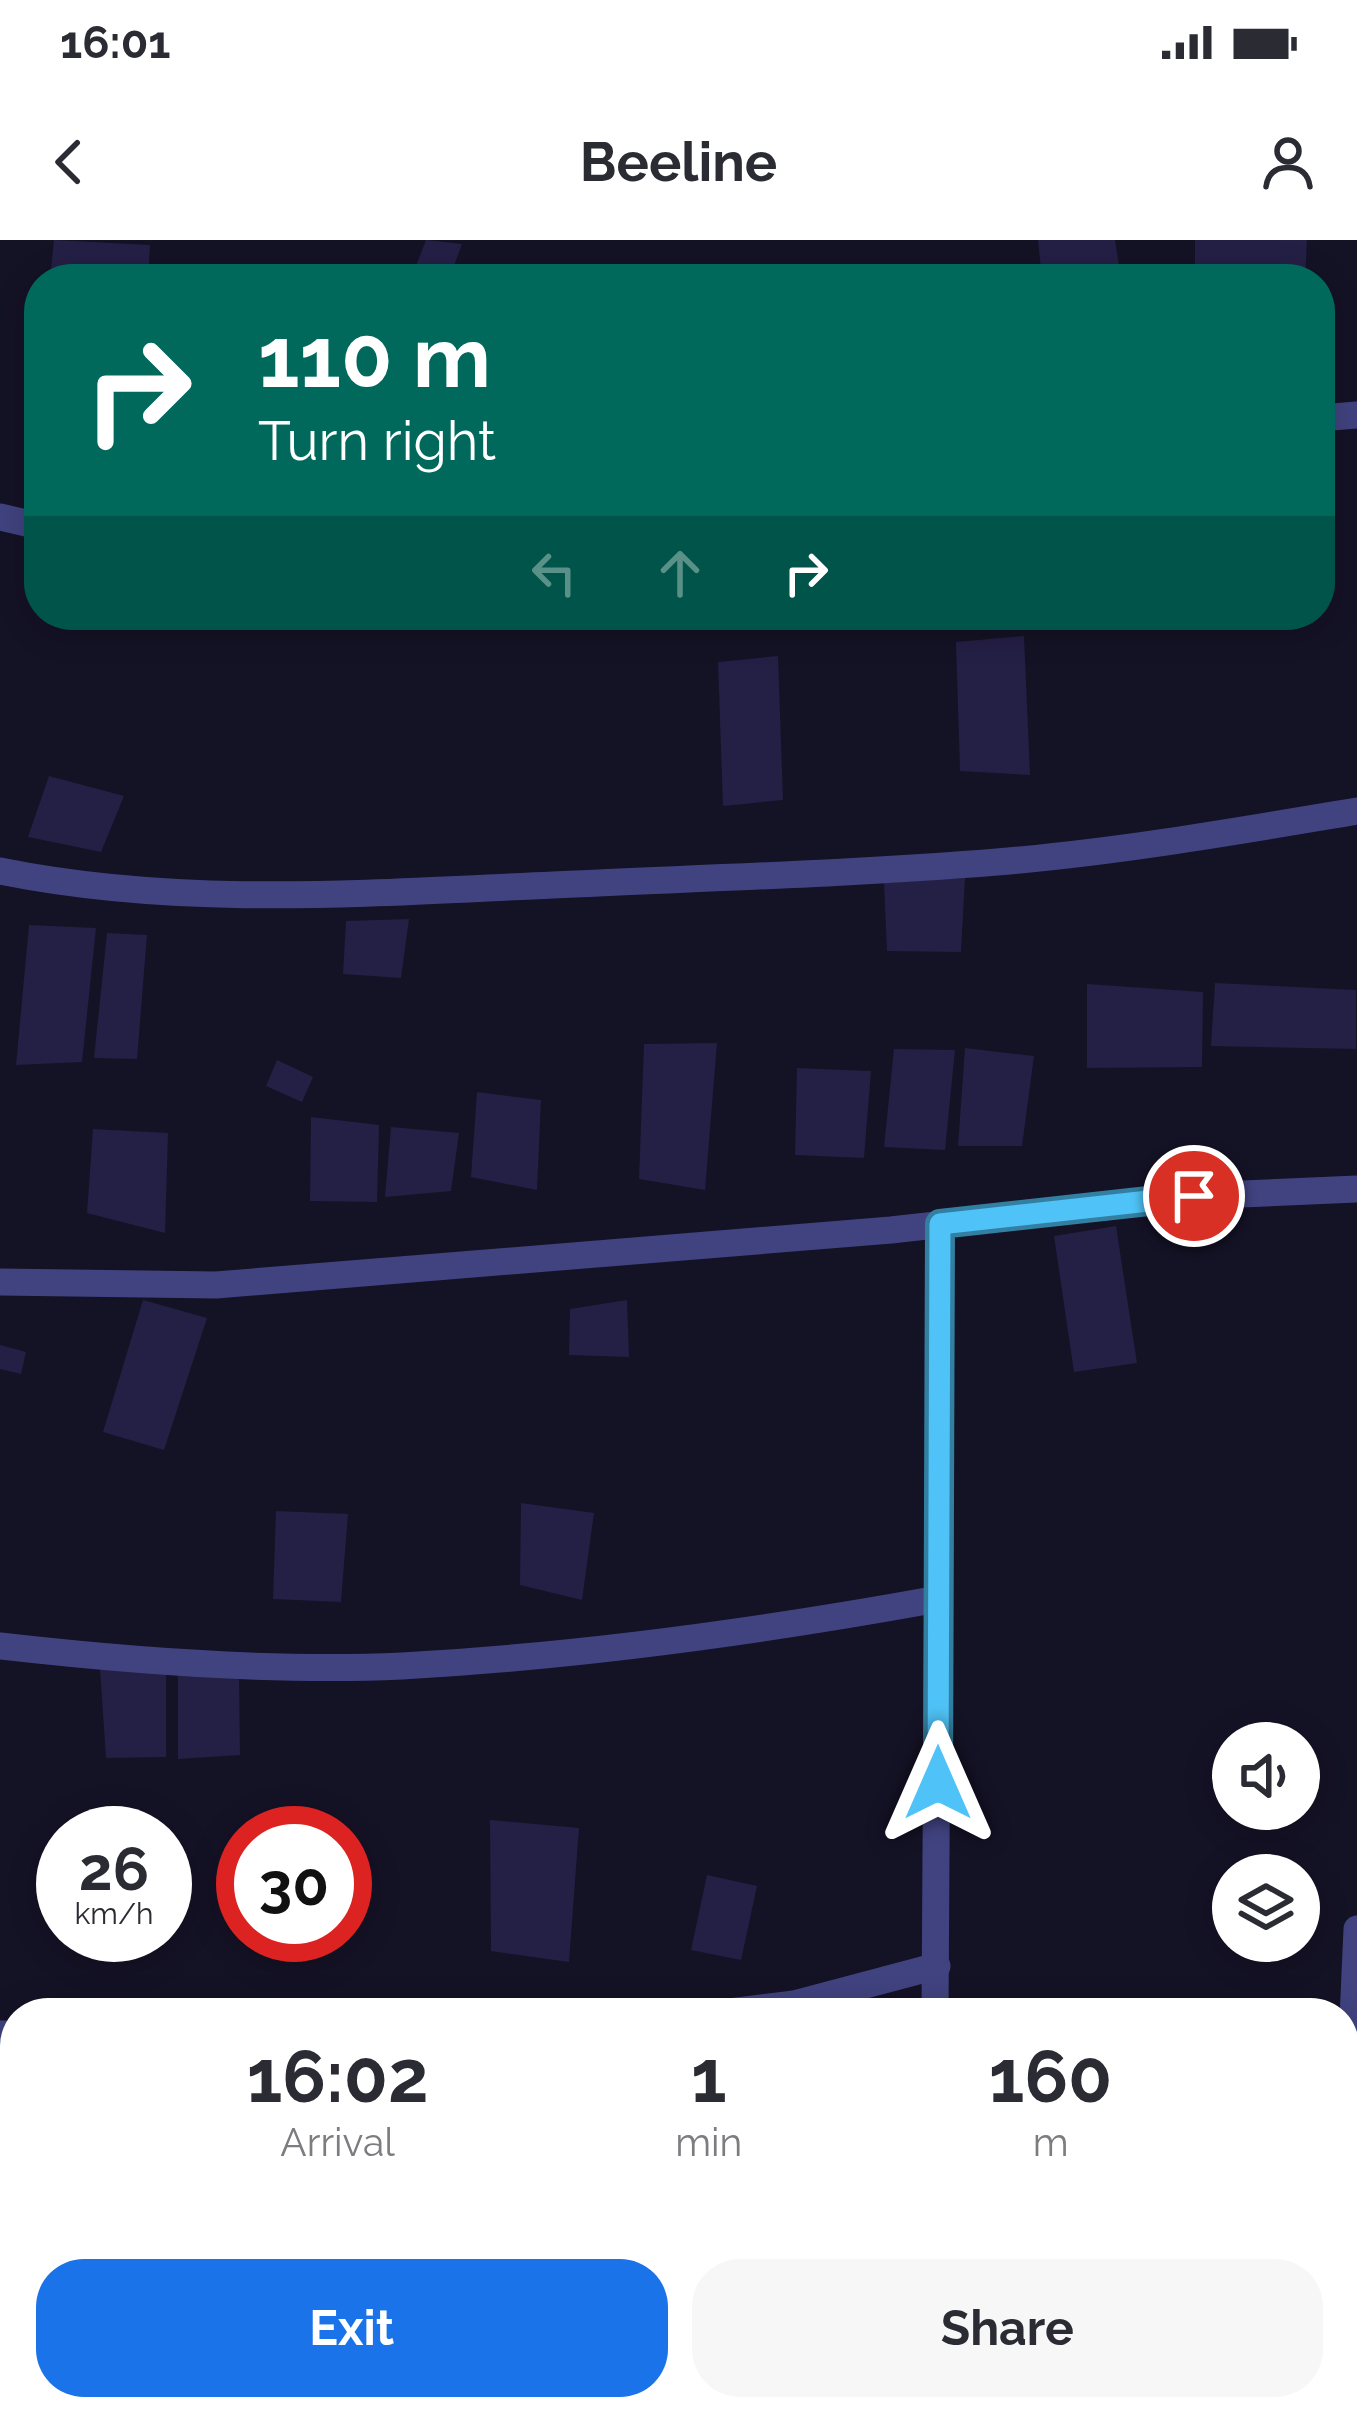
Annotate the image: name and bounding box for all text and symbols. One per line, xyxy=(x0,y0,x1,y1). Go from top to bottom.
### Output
text: 16:01 xyxy=(60,16,171,69)
icon: back xyxy=(36,129,102,195)
icon: person xyxy=(1255,129,1321,195)
text: Beeline xyxy=(580,130,777,194)
text: 110 m xyxy=(258,308,491,407)
icon: right xyxy=(60,312,216,468)
text: Turn right xyxy=(258,409,496,473)
icon: left xyxy=(521,540,587,606)
icon: ahead xyxy=(647,540,713,606)
icon: right xyxy=(773,540,839,606)
pin xyxy=(1143,1145,1245,1247)
icon: arrive xyxy=(1161,1163,1227,1229)
position arrow xyxy=(875,1720,1001,1846)
map controls xyxy=(1212,1722,1320,1962)
button: sound xyxy=(1212,1722,1320,1830)
speed limit sign: 30 xyxy=(216,1806,372,1962)
text: 26 xyxy=(79,1834,149,1904)
button: layers xyxy=(1212,1854,1320,1962)
text: km/h xyxy=(74,1896,154,1931)
text: 16:02 xyxy=(247,2034,429,2119)
text: 1 xyxy=(691,2034,726,2119)
text: 160 xyxy=(989,2034,1112,2119)
text: Arrival xyxy=(280,2119,395,2165)
text: min xyxy=(675,2119,742,2165)
text: m xyxy=(1033,2119,1069,2165)
button: Exit xyxy=(36,2259,668,2397)
button: Share xyxy=(692,2259,1323,2397)

